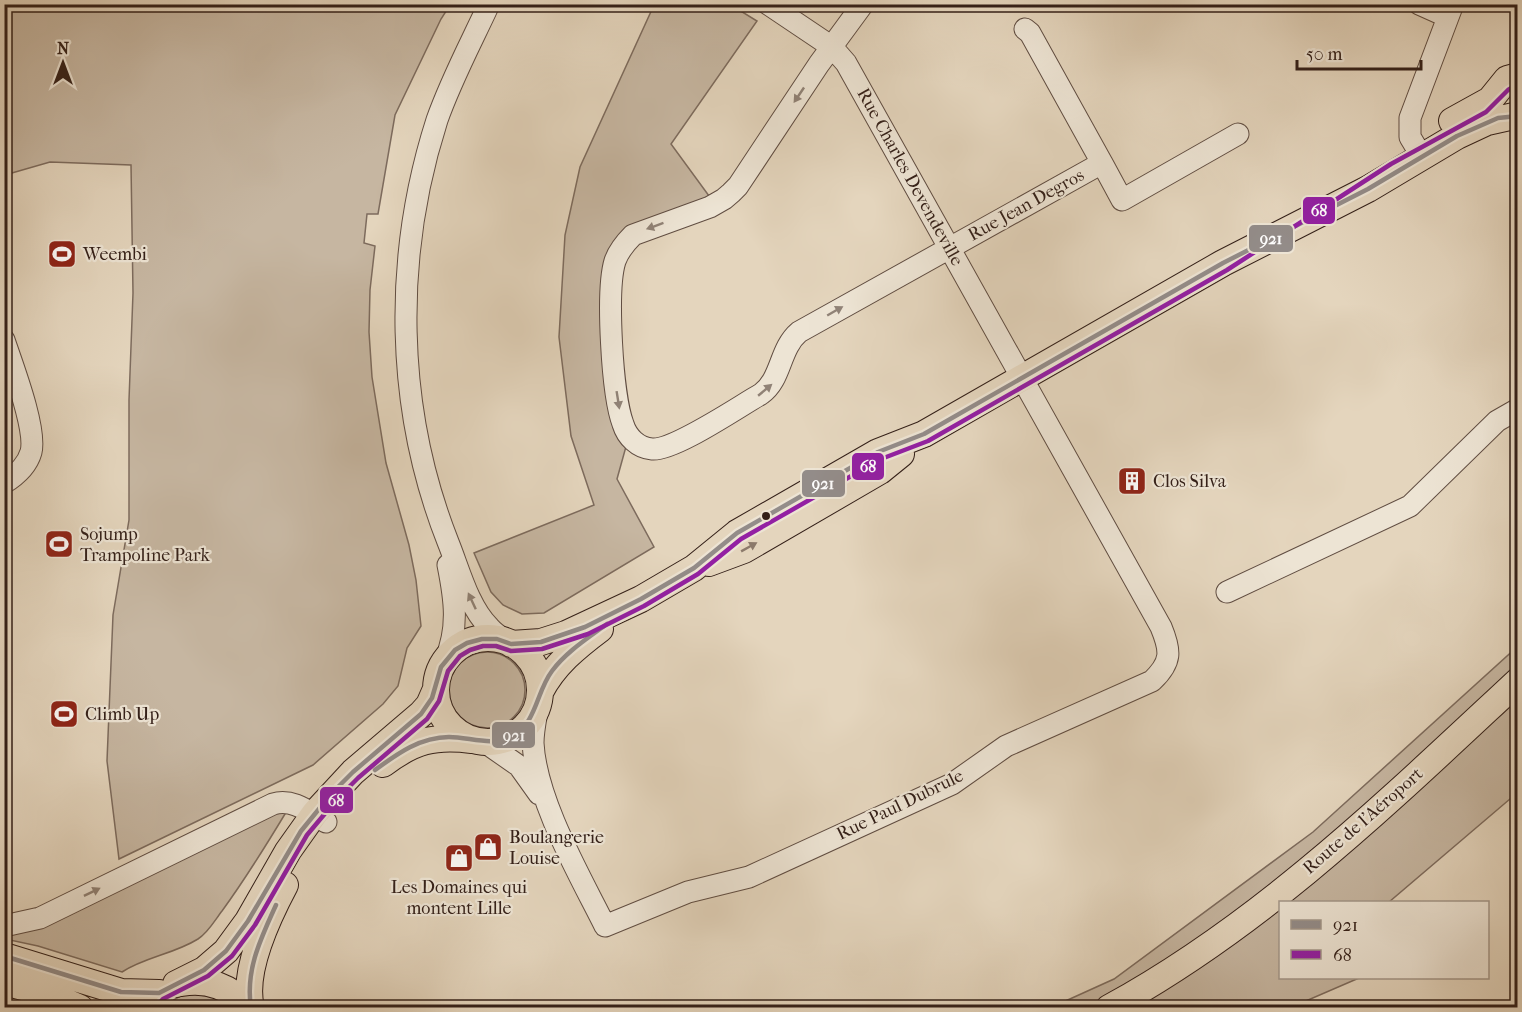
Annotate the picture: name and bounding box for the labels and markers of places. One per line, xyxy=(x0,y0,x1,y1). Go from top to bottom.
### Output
sports icon: Weembi xyxy=(46,238,78,270)
place label: Weembi xyxy=(82,244,148,265)
building icon: Clos Silva xyxy=(1116,465,1148,497)
place label: Clos Silva xyxy=(1153,471,1227,492)
unlabelled marker xyxy=(760,510,772,522)
place label: Sojump Trampoline Park xyxy=(80,524,211,566)
sports icon: Sojump Trampoline Park xyxy=(43,528,75,560)
sports icon: Climb Up xyxy=(48,698,80,730)
place label: Climb Up xyxy=(85,704,160,725)
place label: Boulangerie Louise xyxy=(509,827,604,869)
shop icon: Boulangerie Louise xyxy=(472,831,504,863)
shop icon: Les Domaines qui montent Lille xyxy=(443,842,475,874)
place label: Les Domaines qui montent Lille xyxy=(391,877,528,919)

